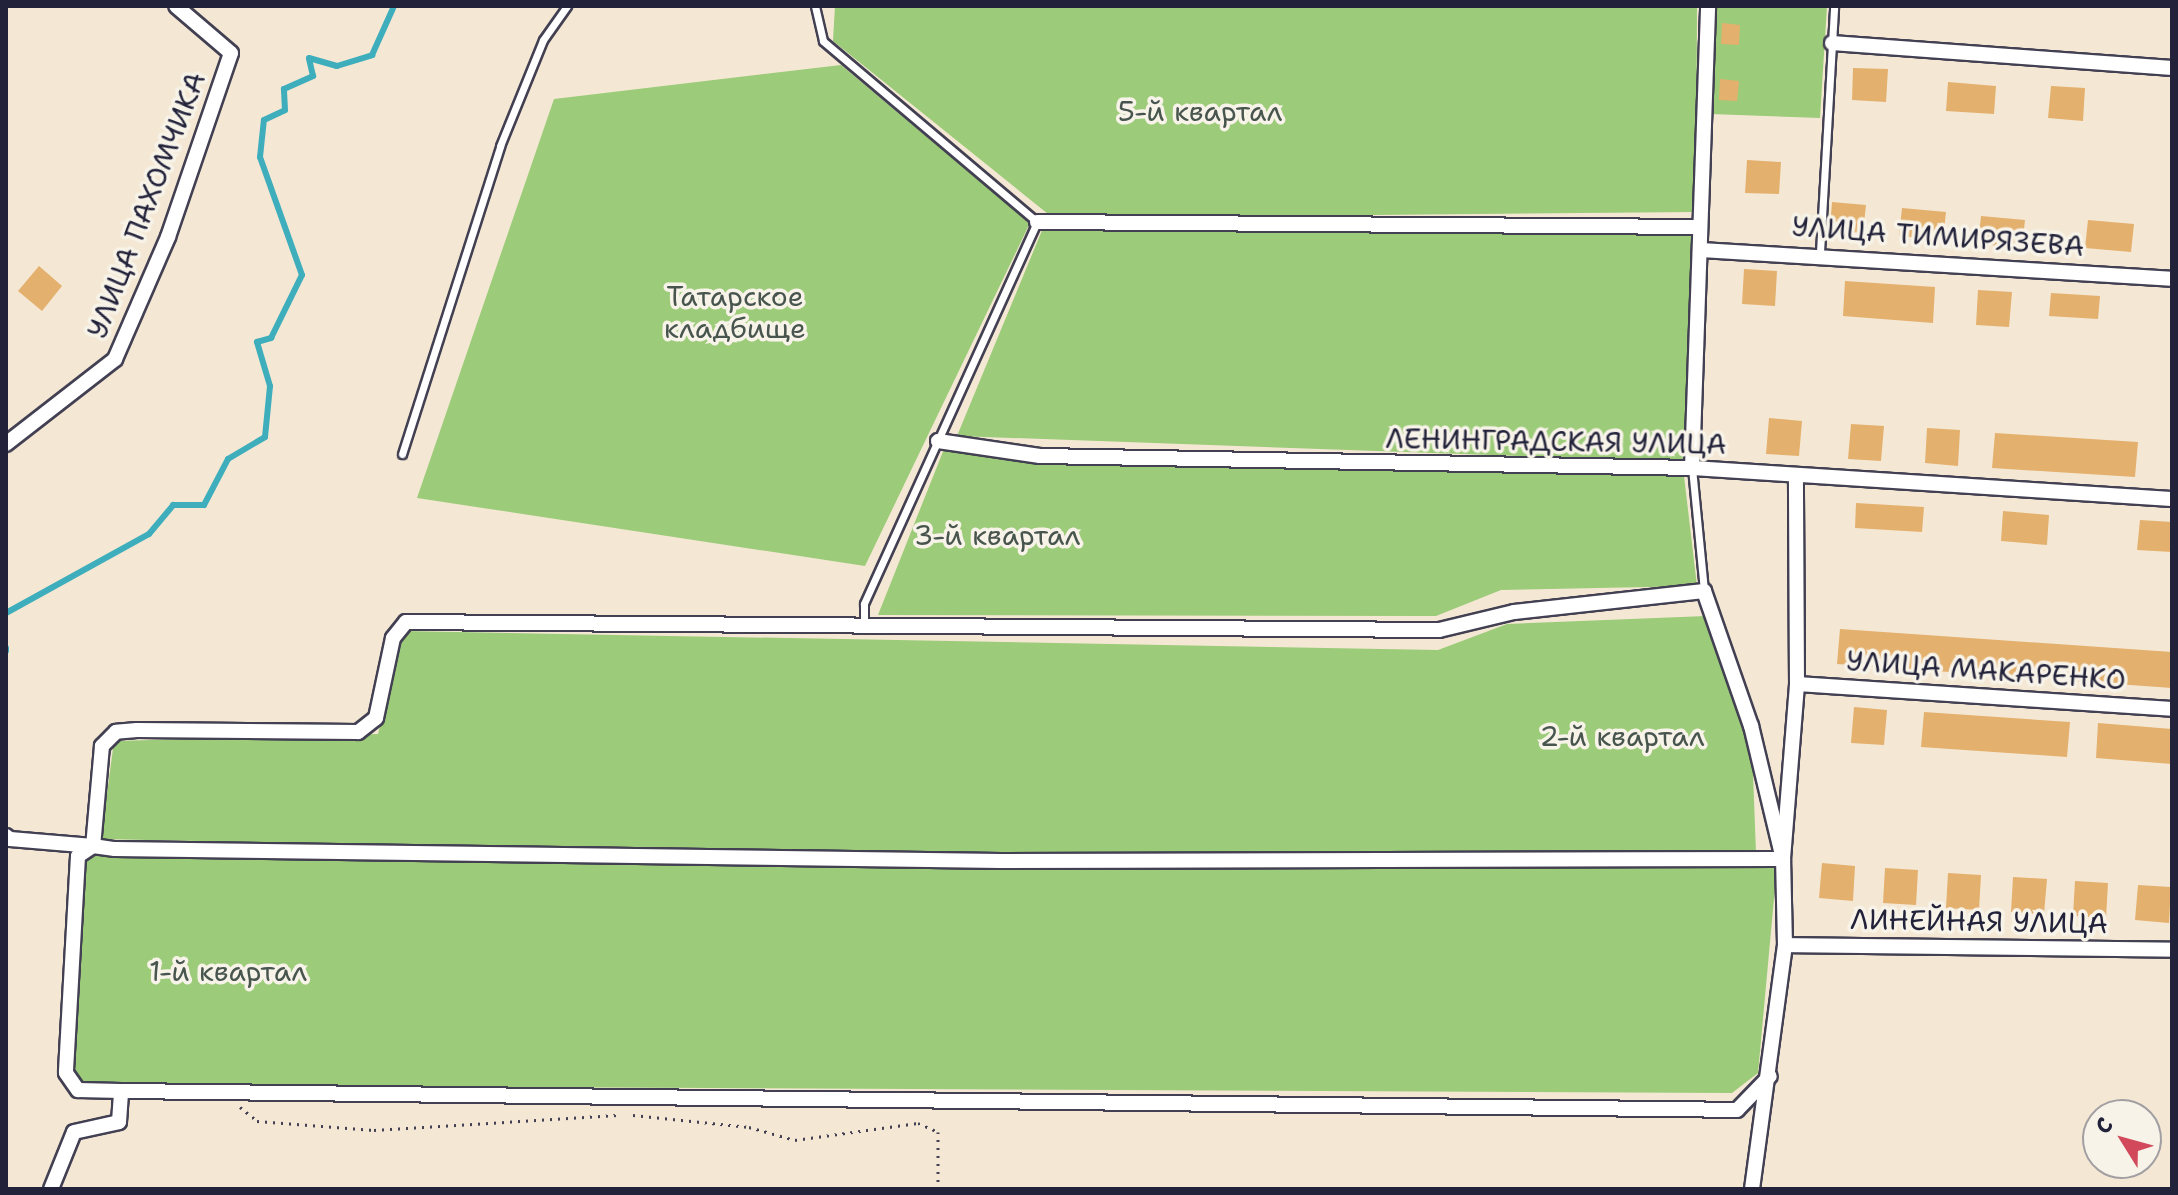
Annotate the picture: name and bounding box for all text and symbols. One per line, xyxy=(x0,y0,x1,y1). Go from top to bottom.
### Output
street label: УЛИЦА ПАХОМЧИКА xyxy=(80,67,212,343)
park label: 5-й квартал xyxy=(1118,94,1282,128)
street label: УЛИЦА ТИМИРЯЗЕВА xyxy=(1791,209,2085,263)
park label: Татарское кладбище xyxy=(664,279,806,345)
street label: ЛЕНИНГРАДСКАЯ УЛИЦА xyxy=(1385,421,1727,461)
park label: 3-й квартал xyxy=(914,518,1080,552)
street label: УЛИЦА МАКАРЕНКО xyxy=(1845,643,2127,697)
park label: 2-й квартал xyxy=(1539,719,1705,753)
street label: ЛИНЕЙНАЯ УЛИЦА xyxy=(1850,902,2108,940)
park label: 1-й квартал xyxy=(149,954,307,988)
north arrow xyxy=(2082,1099,2162,1179)
text: С xyxy=(2088,1111,2120,1140)

